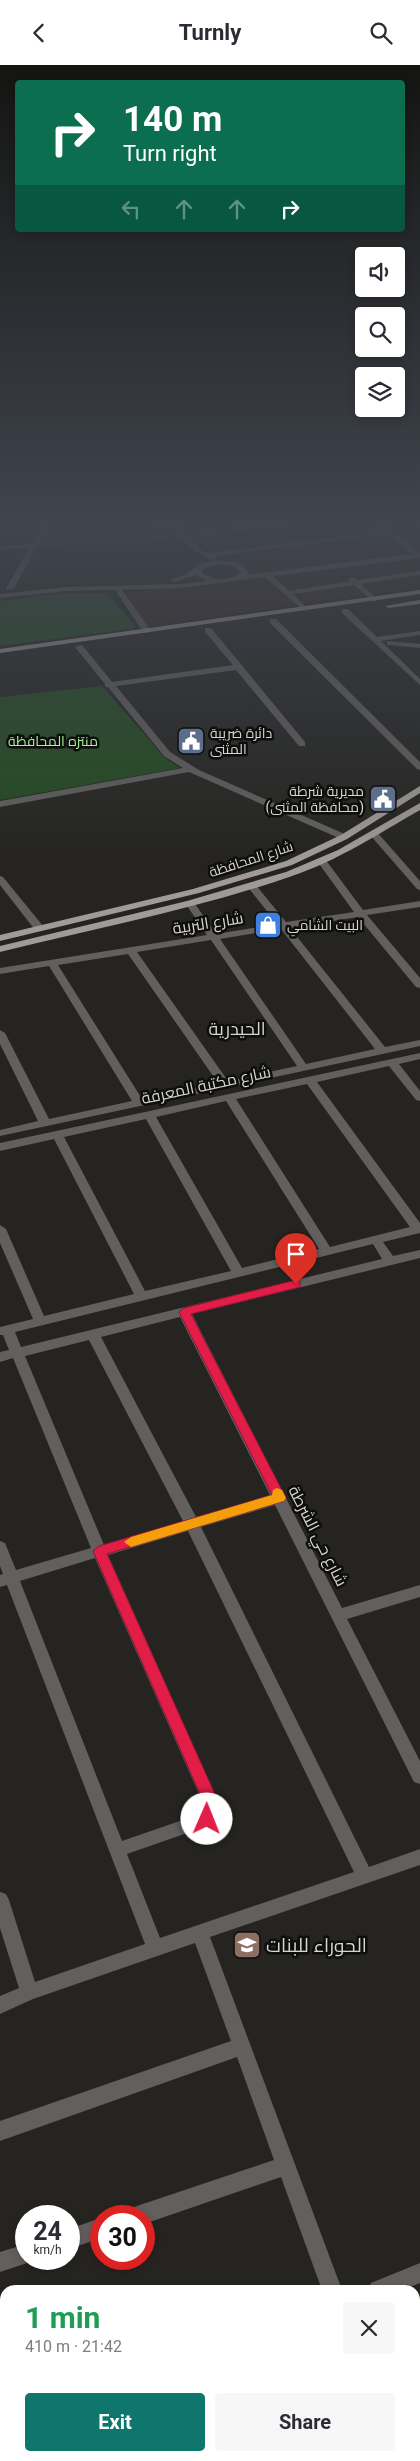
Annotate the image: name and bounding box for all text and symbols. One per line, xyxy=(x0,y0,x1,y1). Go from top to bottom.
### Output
icon: back xyxy=(25,19,53,47)
icon: search xyxy=(367,19,395,47)
text: Turnly xyxy=(179,20,241,45)
text: 140 m xyxy=(123,99,222,140)
icon: right xyxy=(40,100,105,165)
text: Turn right xyxy=(123,141,217,166)
icon: left xyxy=(117,195,145,223)
icon: ahead xyxy=(170,195,198,223)
icon: ahead xyxy=(223,195,251,223)
icon: right xyxy=(276,195,304,223)
map controls xyxy=(355,247,405,417)
button: sound xyxy=(355,247,405,297)
button: search xyxy=(355,307,405,357)
button: layers xyxy=(355,367,405,417)
place label: دائرة ضريبة المثنى xyxy=(210,725,272,757)
public building icon: دائرة ضريبة المثنى xyxy=(176,726,206,756)
park label: منتزه المحافظة xyxy=(8,733,98,749)
place label: مديرية شرطة (محافظة المثنى) xyxy=(265,783,364,816)
public building icon: مديرية شرطة (محافظة المثنى) xyxy=(368,784,398,814)
street label: شارع المحافظة xyxy=(207,838,295,881)
street label: شارع التربية xyxy=(171,908,245,940)
shop icon: البيت الشامي xyxy=(253,910,283,940)
place label: البيت الشامي xyxy=(287,917,363,937)
district label: الحيدرية xyxy=(209,1018,265,1040)
street label: شارع مكتبة المعرفة xyxy=(140,1062,273,1110)
pin xyxy=(275,1233,317,1284)
icon: arrive xyxy=(282,1240,310,1268)
street label: شارع حي الشرطة xyxy=(281,1483,351,1591)
position arrow xyxy=(180,1792,232,1844)
school or university icon: الحوراء للبنات xyxy=(232,1930,262,1960)
place label: الحوراء للبنات xyxy=(266,1934,367,1957)
speed limit sign: 30 xyxy=(90,2205,155,2270)
text: 24 xyxy=(33,2217,62,2246)
text: km/h xyxy=(33,2243,62,2257)
text: 1 min xyxy=(25,2300,100,2335)
button: close xyxy=(343,2302,395,2354)
text: 410 m · 21:42 xyxy=(25,2337,122,2356)
button: Exit xyxy=(25,2393,205,2451)
button: Share xyxy=(215,2393,395,2451)

